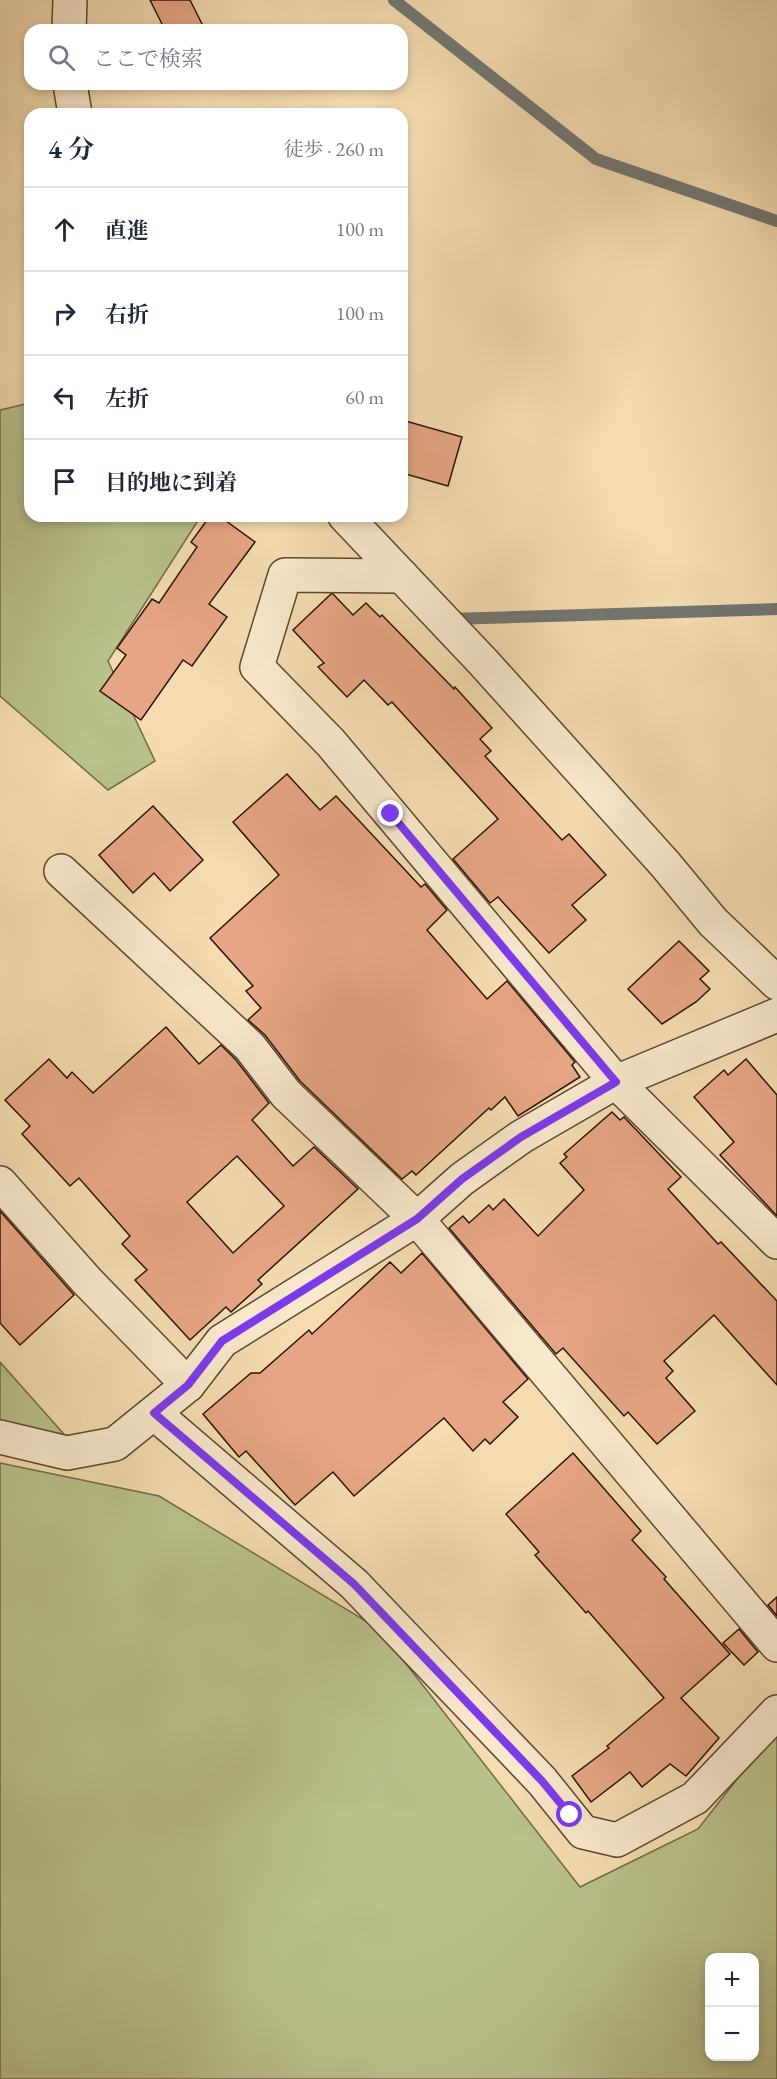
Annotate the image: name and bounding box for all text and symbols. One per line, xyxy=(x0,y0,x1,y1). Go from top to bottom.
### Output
search box xyxy=(24,24,408,90)
icon: search xyxy=(45,41,78,74)
text: ここで検索 xyxy=(93,44,203,73)
text: 4 分 xyxy=(48,132,94,166)
text: 徒歩 · 260 m xyxy=(284,136,384,162)
icon: ahead xyxy=(48,213,81,246)
text: 直進 xyxy=(105,216,149,245)
text: 100 m xyxy=(336,216,384,242)
icon: right xyxy=(48,297,81,330)
text: 右折 xyxy=(105,300,149,329)
text: 100 m xyxy=(336,300,384,326)
icon: left xyxy=(48,381,81,414)
text: 左折 xyxy=(105,384,149,413)
text: 60 m xyxy=(345,384,384,410)
icon: arrive xyxy=(48,465,81,498)
text: 目的地に到着 xyxy=(105,468,237,497)
route end xyxy=(377,800,403,826)
route start xyxy=(556,1801,582,1827)
map controls xyxy=(705,1953,759,2061)
button: + xyxy=(705,1953,759,2007)
button: − xyxy=(705,2007,759,2061)

